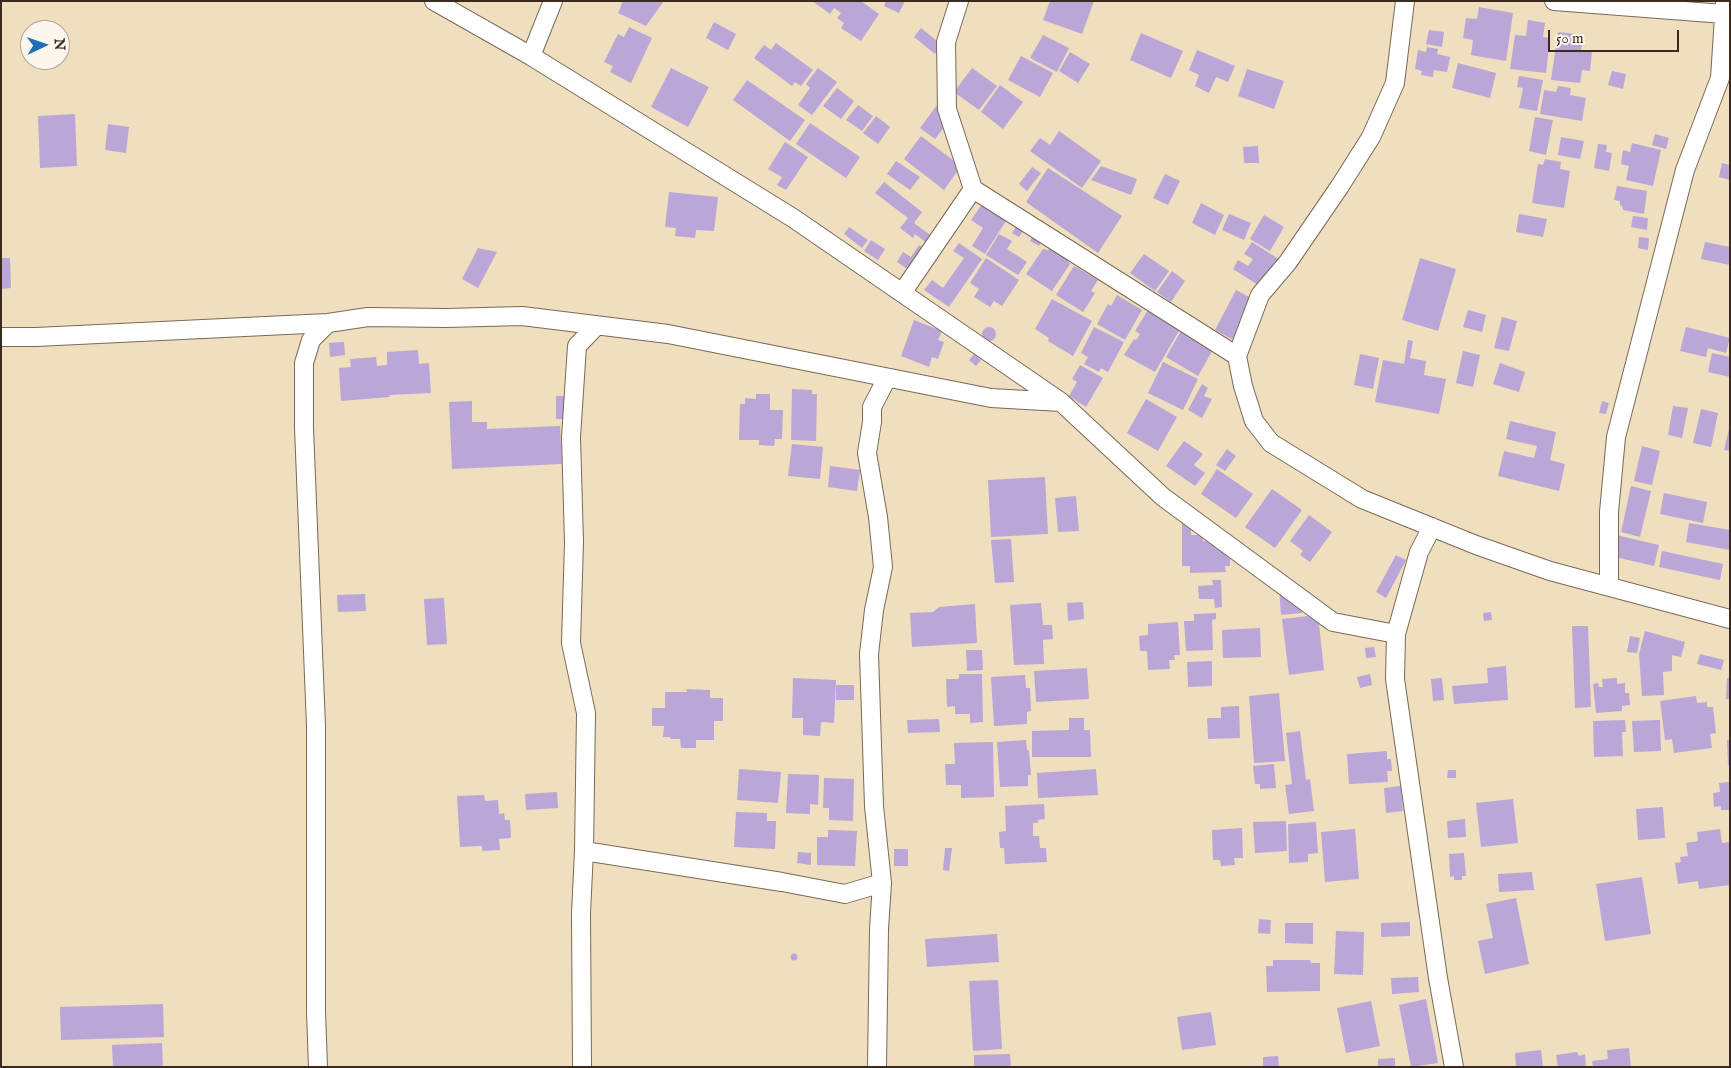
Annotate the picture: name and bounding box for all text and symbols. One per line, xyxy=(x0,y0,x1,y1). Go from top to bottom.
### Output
north arrow xyxy=(20,20,70,70)
scale bar xyxy=(1551,20,1682,52)
text: 50 m xyxy=(1556,29,1584,48)
text: N xyxy=(50,38,68,51)

